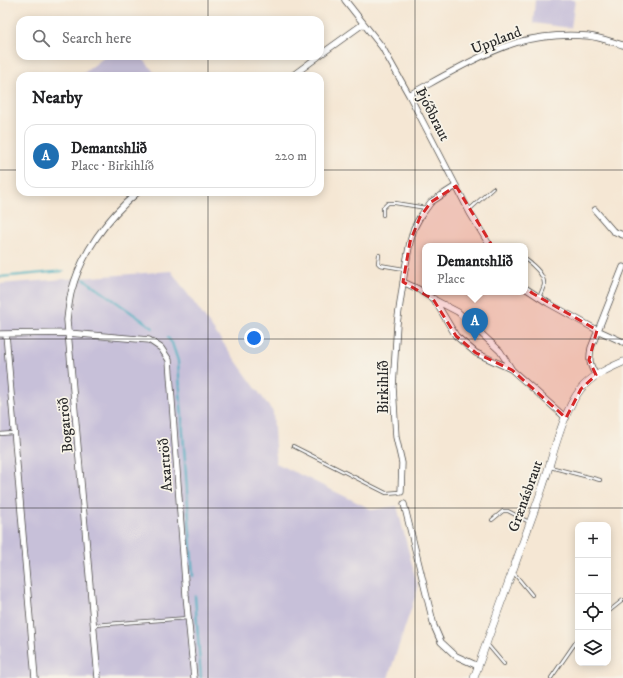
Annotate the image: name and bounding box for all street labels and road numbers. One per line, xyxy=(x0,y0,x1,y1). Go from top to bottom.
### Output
street label: Uppland xyxy=(468,22,525,59)
street label: Þjóðbraut xyxy=(411,84,454,144)
street label: Birkihlíð xyxy=(374,360,393,414)
street label: Bogatröð xyxy=(54,396,77,453)
street label: Axartröð xyxy=(154,437,177,493)
street label: Grænásbraut xyxy=(504,458,547,535)

